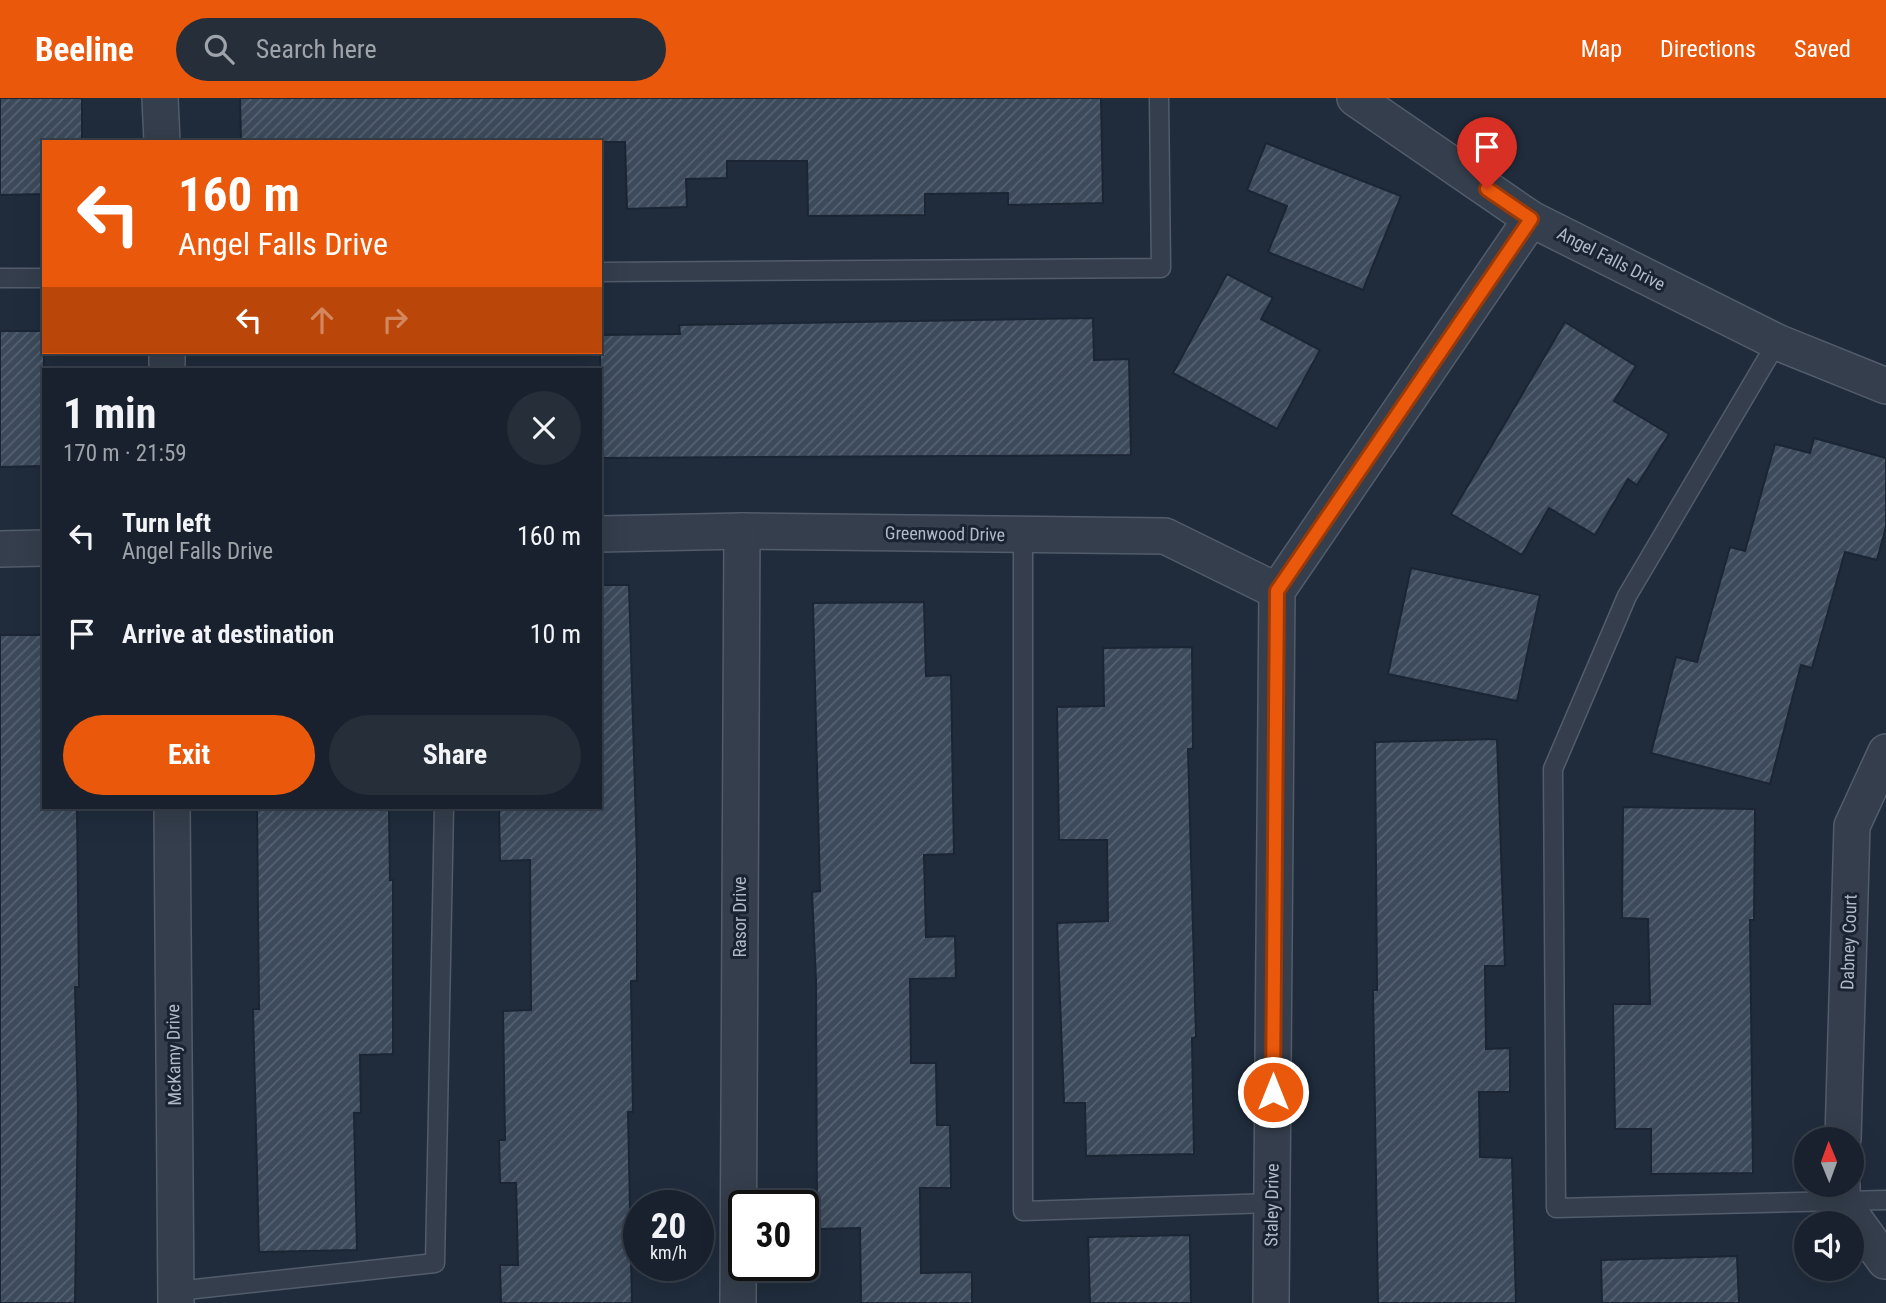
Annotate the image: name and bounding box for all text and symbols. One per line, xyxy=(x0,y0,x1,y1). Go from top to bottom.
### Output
search box xyxy=(176,18,666,81)
text: Beeline xyxy=(35,30,134,69)
icon: search xyxy=(200,30,238,68)
text: Search here xyxy=(256,34,377,64)
text: Map xyxy=(1581,35,1622,63)
text: Directions xyxy=(1660,35,1756,63)
text: Saved xyxy=(1794,35,1851,63)
pin xyxy=(1457,117,1517,189)
icon: arrive xyxy=(1468,128,1506,166)
text: 160 m xyxy=(178,166,300,223)
icon: left xyxy=(63,168,154,259)
street label: Angel Falls Drive xyxy=(1554,222,1669,295)
text: Angel Falls Drive xyxy=(178,225,388,263)
icon: left xyxy=(230,301,268,339)
icon: ahead xyxy=(303,301,341,339)
icon: right xyxy=(376,301,414,339)
text: 1 min xyxy=(63,389,156,438)
button: close xyxy=(507,391,581,465)
text: 170 m · 21:59 xyxy=(63,440,187,467)
text: Turn left xyxy=(122,508,211,538)
icon: left xyxy=(63,517,101,555)
text: 160 m xyxy=(517,521,581,551)
street label: Greenwood Drive xyxy=(885,522,1005,545)
text: Angel Falls Drive xyxy=(122,538,273,565)
icon: arrive xyxy=(63,615,101,653)
text: Arrive at destination xyxy=(122,619,334,649)
text: 10 m xyxy=(530,619,581,649)
button: Exit xyxy=(63,715,315,795)
button: Share xyxy=(329,715,581,795)
street label: Rasor Drive xyxy=(729,877,750,957)
street label: Dabney Court xyxy=(1836,894,1861,990)
street label: McKamy Drive xyxy=(162,1004,185,1106)
position arrow xyxy=(1236,1055,1310,1129)
north arrow xyxy=(1794,1127,1864,1197)
map controls xyxy=(1794,1127,1864,1281)
street label: Staley Drive xyxy=(1260,1163,1283,1247)
speed limit sign: 30 xyxy=(728,1190,819,1281)
text: 20 xyxy=(651,1206,686,1247)
button: sound xyxy=(1794,1211,1864,1281)
text: km/h xyxy=(650,1242,687,1263)

